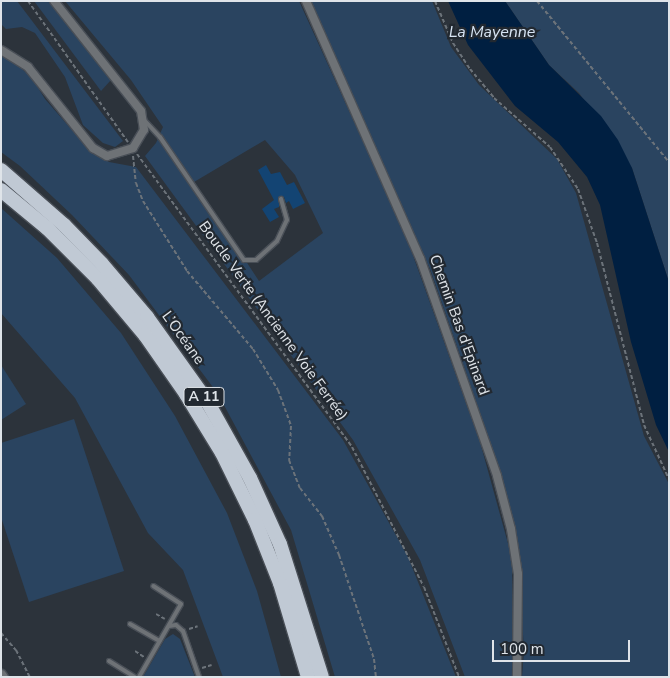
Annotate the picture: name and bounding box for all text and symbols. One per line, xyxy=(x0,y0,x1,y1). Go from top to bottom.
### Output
water label: La Mayenne xyxy=(449,22,535,42)
street label: Boucle Verte (Ancienne Voie Ferrée) xyxy=(195,218,351,424)
street label: Chemin Bas d'Epinard xyxy=(425,252,493,398)
street label: L’Océane xyxy=(158,308,208,368)
road number: A 11 xyxy=(183,386,225,408)
scale bar xyxy=(495,630,632,662)
text: 100 m xyxy=(500,639,544,659)

